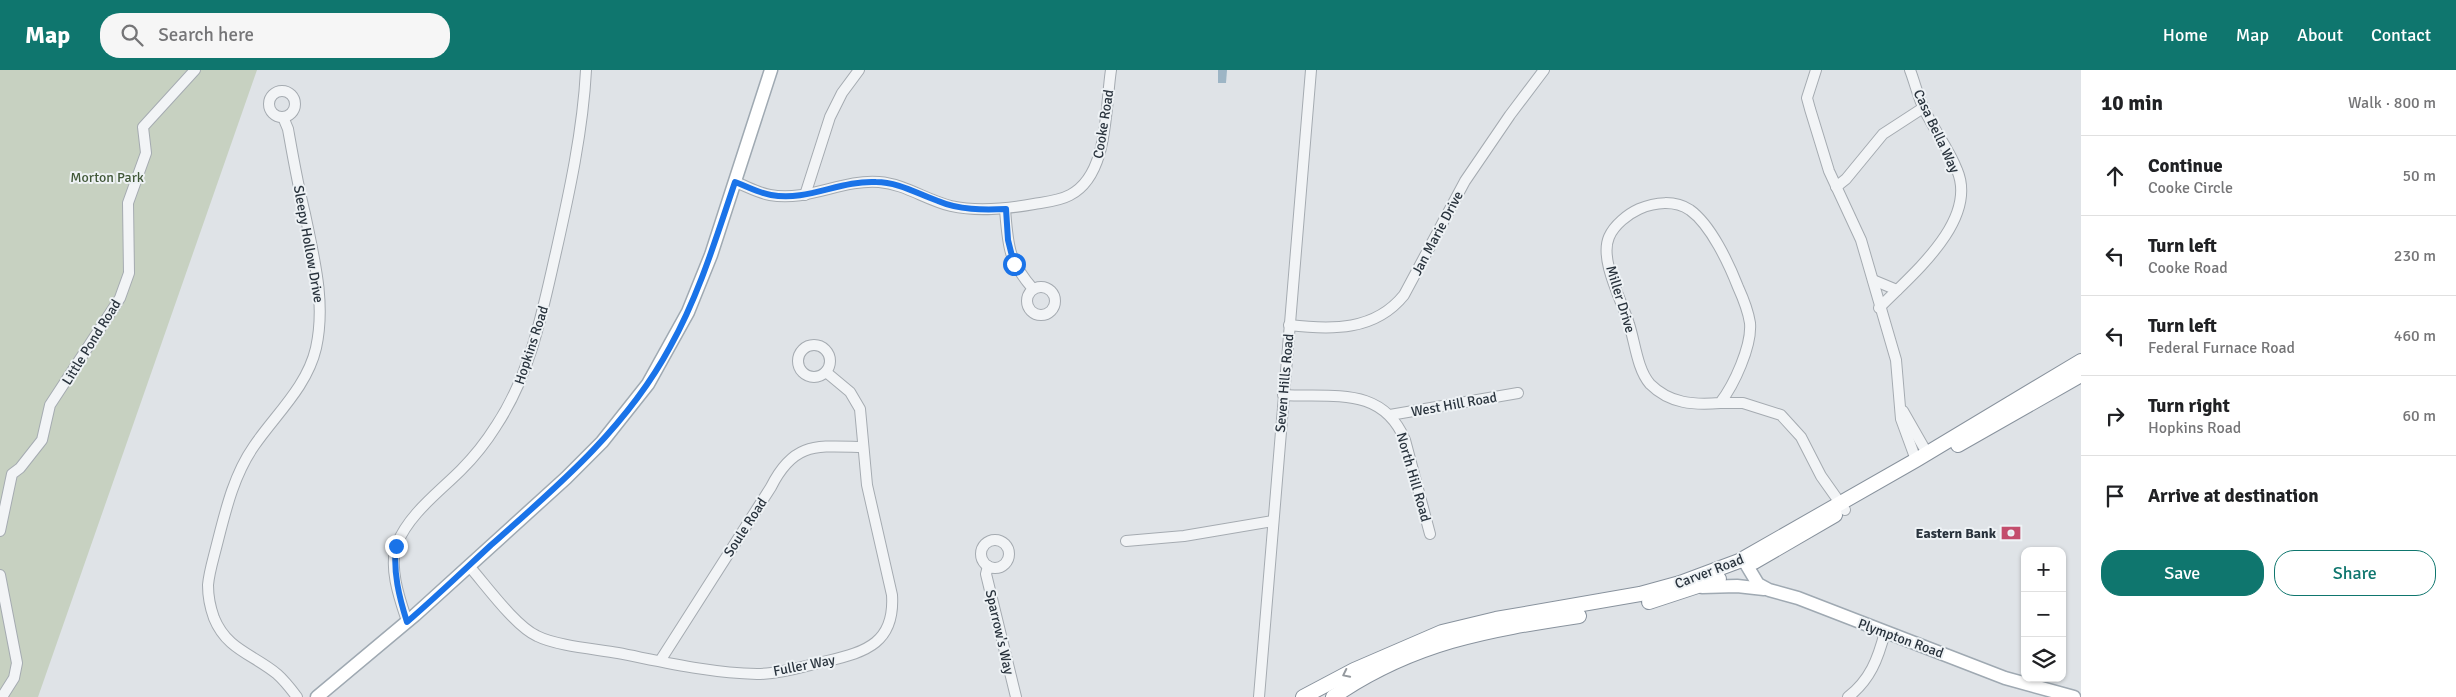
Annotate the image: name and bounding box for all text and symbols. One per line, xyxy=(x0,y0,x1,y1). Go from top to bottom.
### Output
search box xyxy=(100,13,450,58)
text: Map xyxy=(25,20,70,50)
icon: search xyxy=(118,21,146,49)
text: Search here xyxy=(158,23,254,47)
text: Home xyxy=(2163,24,2208,46)
text: Map xyxy=(2236,24,2269,46)
text: About xyxy=(2297,24,2343,46)
text: Contact xyxy=(2371,24,2431,46)
street label: Casa Bella Way xyxy=(1910,87,1964,176)
street label: Cooke Road xyxy=(1090,88,1117,160)
text: 10 min xyxy=(2101,90,2163,116)
text: Walk · 800 m xyxy=(2348,93,2436,113)
text: Continue xyxy=(2148,154,2223,178)
icon: ahead xyxy=(2101,162,2129,190)
text: 50 m xyxy=(2402,166,2436,186)
park label: Morton Park xyxy=(70,169,144,186)
text: Cooke Circle xyxy=(2148,178,2233,198)
street label: Sleepy Hollow Drive xyxy=(290,184,327,304)
street label: Jan Marie Drive xyxy=(1408,188,1467,278)
text: Turn left xyxy=(2148,234,2217,258)
icon: left xyxy=(2101,242,2129,270)
text: 230 m xyxy=(2394,246,2436,266)
route start xyxy=(1003,253,1026,276)
text: Cooke Road xyxy=(2148,258,2228,278)
street label: Miller Drive xyxy=(1602,263,1639,335)
street label: Little Pond Road xyxy=(58,296,124,388)
street label: Hopkins Road xyxy=(511,304,552,387)
text: Turn left xyxy=(2148,314,2217,338)
icon: left xyxy=(2101,322,2129,350)
text: 460 m xyxy=(2394,326,2436,346)
street label: Seven Hills Road xyxy=(1272,333,1297,433)
text: Federal Furnace Road xyxy=(2148,338,2295,358)
street label: West Hill Road xyxy=(1410,389,1498,420)
text: Turn right xyxy=(2148,394,2230,418)
icon: right xyxy=(2101,402,2129,430)
text: 60 m xyxy=(2402,406,2436,426)
text: Hopkins Road xyxy=(2148,418,2241,438)
street label: North Hill Road xyxy=(1393,430,1434,524)
icon: arrive xyxy=(2101,482,2129,510)
text: Arrive at destination xyxy=(2148,484,2319,508)
street label: Soule Road xyxy=(720,495,771,560)
bank icon: Eastern Bank xyxy=(2000,522,2022,544)
place label: Eastern Bank xyxy=(1916,525,1997,542)
route end xyxy=(385,535,408,558)
map controls xyxy=(2021,547,2066,682)
button: + xyxy=(2021,547,2066,592)
button: Save xyxy=(2101,550,2264,596)
button: Share xyxy=(2274,550,2436,596)
street label: Carver Road xyxy=(1672,551,1746,592)
street label: Sparrow's Way xyxy=(981,588,1018,677)
button: − xyxy=(2021,592,2066,637)
street label: Plympton Road xyxy=(1856,615,1946,662)
button: layers xyxy=(2021,637,2066,682)
street label: Fuller Way xyxy=(772,651,837,680)
one-way arrow xyxy=(1342,668,1351,678)

